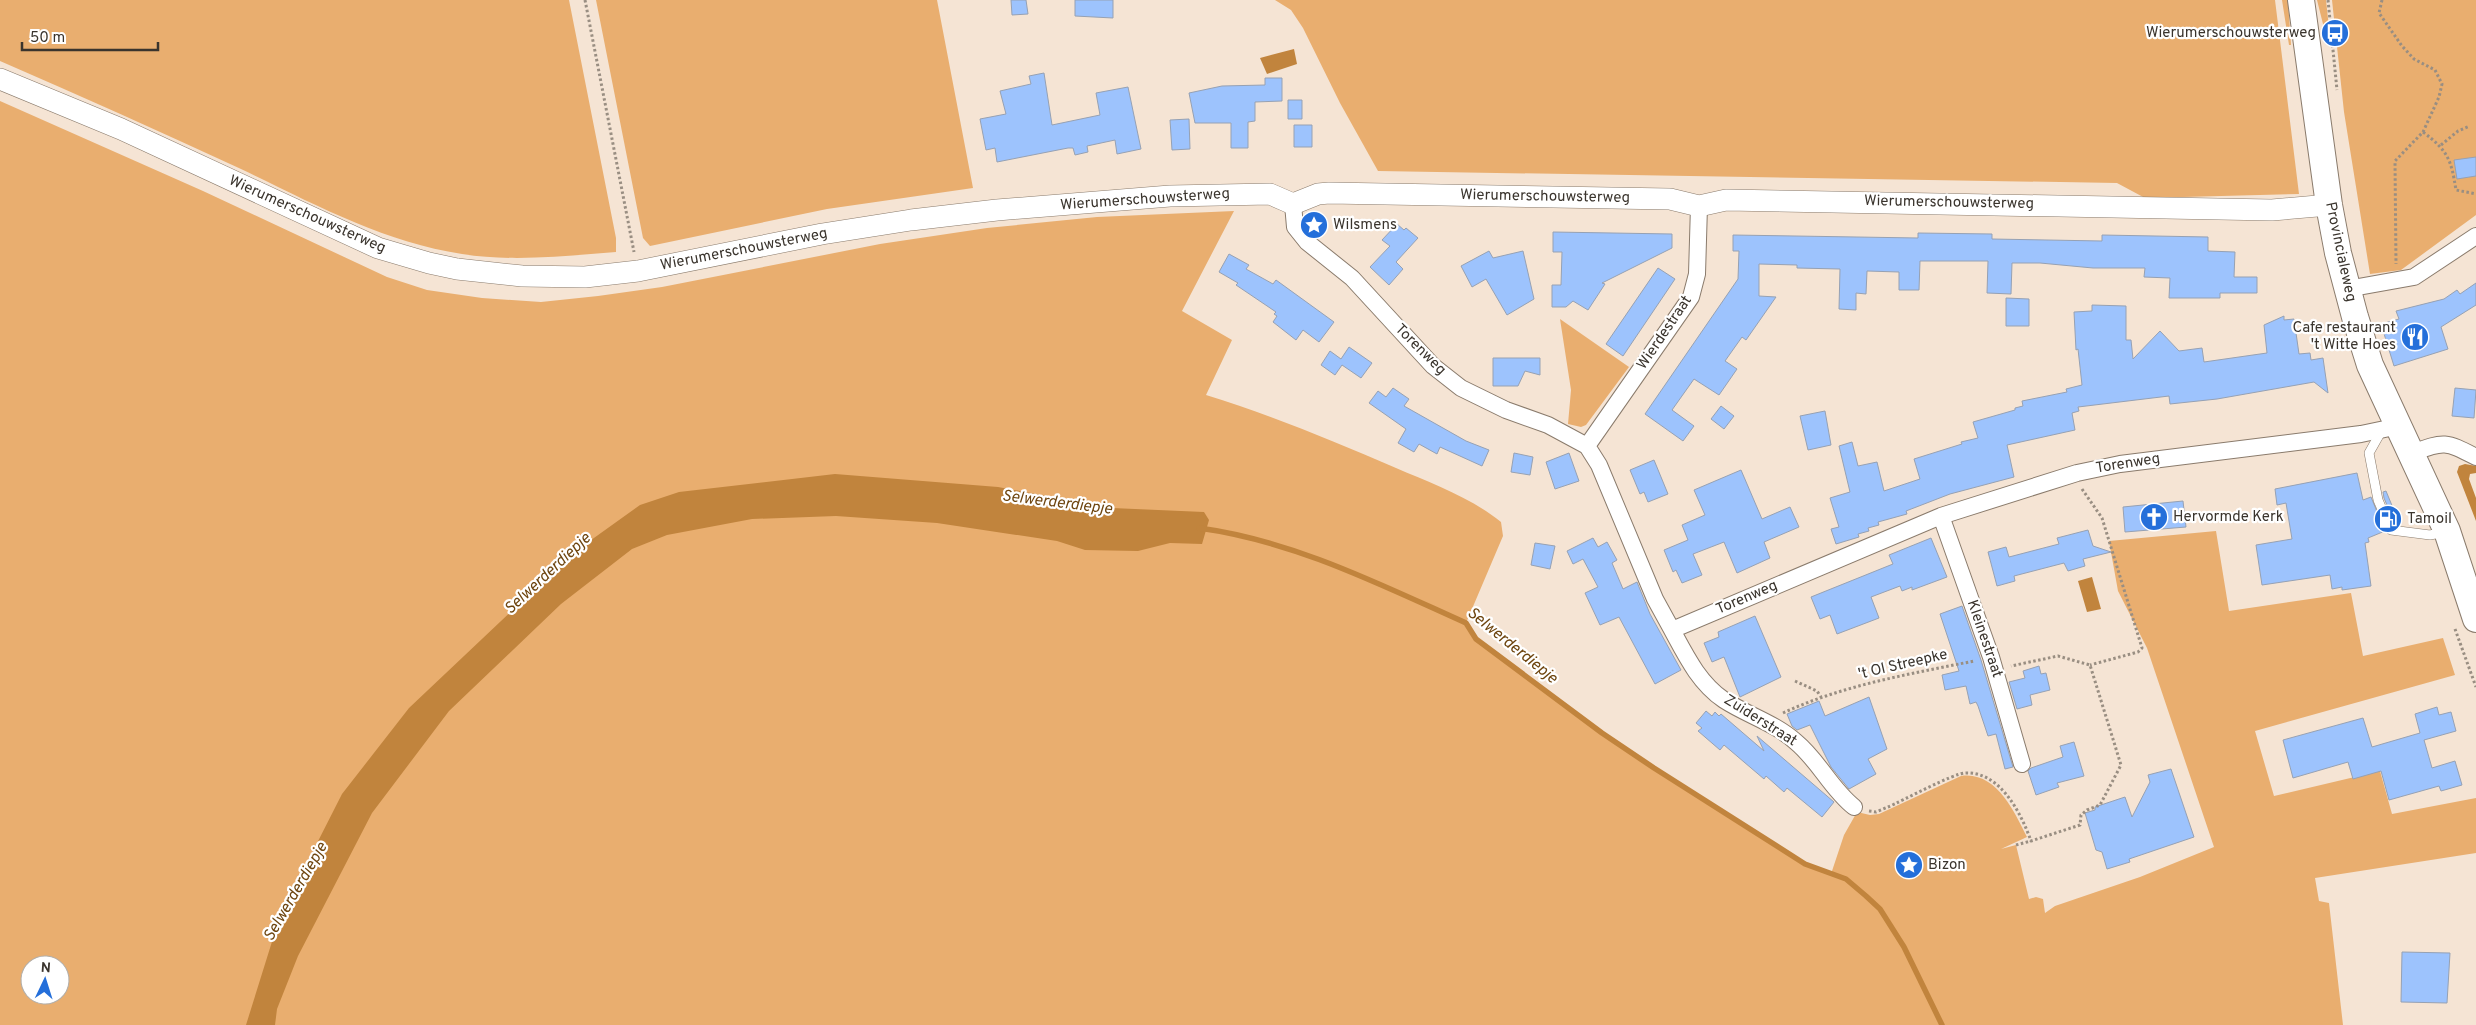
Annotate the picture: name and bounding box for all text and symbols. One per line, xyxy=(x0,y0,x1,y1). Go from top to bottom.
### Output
bus stop icon: Wierumerschouwsterweg xyxy=(2320,18,2350,48)
scale bar xyxy=(22,20,159,52)
place label: Wierumerschouwsterweg xyxy=(2146,24,2316,43)
text: 50 m xyxy=(30,29,65,48)
street label: Wierumerschouwsterweg xyxy=(225,172,389,258)
street label: Wierumerschouwsterweg xyxy=(1060,185,1230,215)
street label: Wierumerschouwsterweg xyxy=(1460,186,1630,208)
street label: Wierumerschouwsterweg xyxy=(1864,192,2034,214)
street label: Provincialeweg xyxy=(2320,200,2360,304)
place icon: Wilsmens xyxy=(1299,210,1329,240)
place label: Wilsmens xyxy=(1333,216,1397,235)
street label: Wierumerschouwsterweg xyxy=(659,224,829,276)
street label: Wierdestraat xyxy=(1633,292,1697,374)
place label: Cafe restaurant 't Witte Hoes xyxy=(2292,319,2396,355)
street label: Torenweg xyxy=(1390,320,1450,380)
restaurant icon: Cafe restaurant 't Witte Hoes xyxy=(2400,322,2430,352)
street label: Torenweg xyxy=(2094,450,2162,478)
water label: Selwerderdiepje xyxy=(1001,486,1114,520)
church icon: Hervormde Kerk xyxy=(2139,502,2169,532)
fuel station icon: Tamoil xyxy=(2373,504,2403,534)
place label: Hervormde Kerk xyxy=(2173,508,2284,527)
place label: Tamoil xyxy=(2407,510,2452,529)
water label: Selwerderdiepje xyxy=(501,528,596,619)
street label: Torenweg xyxy=(1713,577,1781,619)
street label: Kleinestraat xyxy=(1962,598,2006,680)
water label: Selwerderdiepje xyxy=(1463,603,1562,689)
street label: 't Ol Streepke xyxy=(1857,646,1949,684)
street label: Zuiderstraat xyxy=(1720,691,1800,751)
water label: Selwerderdiepje xyxy=(260,838,333,945)
place icon: Bizon xyxy=(1894,850,1924,880)
place label: Bizon xyxy=(1928,856,1966,875)
north arrow xyxy=(20,955,70,1005)
text: N xyxy=(40,960,51,977)

